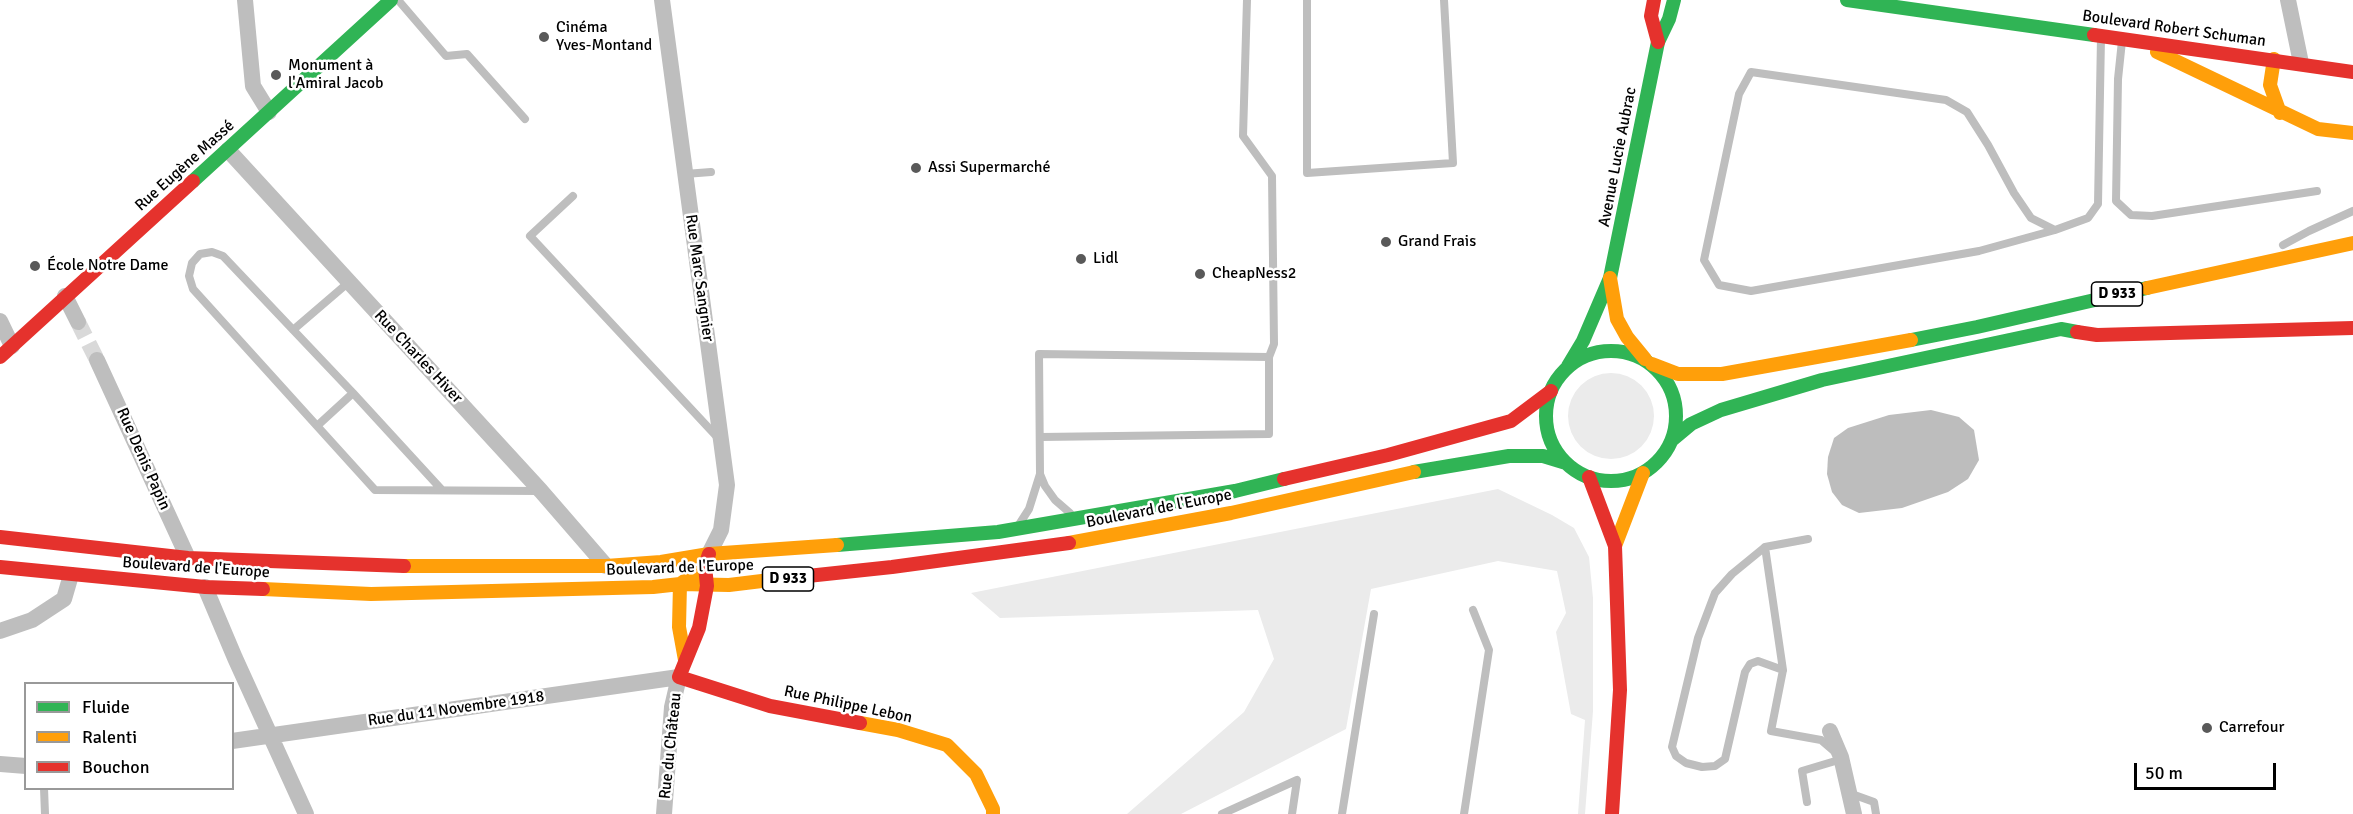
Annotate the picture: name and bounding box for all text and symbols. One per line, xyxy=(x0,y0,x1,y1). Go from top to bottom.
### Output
street label: Boulevard Robert Schuman xyxy=(2081,7,2267,51)
place label: Cinéma Yves-Montand xyxy=(556,18,652,56)
marker: Cinéma Yves-Montand xyxy=(537,30,551,44)
place label: Monument à l'Amiral Jacob xyxy=(288,56,383,94)
marker: Monument à l'Amiral Jacob xyxy=(269,68,283,82)
street label: Avenue Lucie Aubrac xyxy=(1595,85,1641,229)
street label: Rue Eugène Massé xyxy=(131,116,239,216)
place label: Assi Supermarché xyxy=(928,158,1050,178)
marker: Assi Supermarché xyxy=(909,161,923,175)
street label: Rue Marc Sangnier xyxy=(681,213,717,343)
place label: Grand Frais xyxy=(1398,232,1476,252)
marker: Grand Frais xyxy=(1379,235,1393,249)
place label: Lidl xyxy=(1093,249,1119,269)
marker: Lidl xyxy=(1074,252,1088,266)
place label: École Notre Dame xyxy=(47,256,169,276)
marker: École Notre Dame xyxy=(28,259,42,273)
place label: CheapNess2 xyxy=(1212,264,1296,284)
marker: CheapNess2 xyxy=(1193,267,1207,281)
road number: D 933 xyxy=(2092,282,2142,306)
street label: Rue Charles Hiver xyxy=(370,306,466,408)
street label: Rue Denis Papin xyxy=(112,405,174,513)
street label: Boulevard de l'Europe xyxy=(1085,485,1233,533)
street label: Boulevard de l'Europe xyxy=(122,553,270,583)
street label: Boulevard de l'Europe xyxy=(606,556,754,580)
road number: D 933 xyxy=(762,567,814,591)
legend xyxy=(24,682,234,790)
street label: Rue Philippe Lebon xyxy=(782,682,914,728)
street label: Rue du 11 Novembre 1918 xyxy=(367,687,545,731)
street label: Rue du Château xyxy=(656,692,686,800)
text: Fluide xyxy=(82,696,130,718)
place label: Carrefour xyxy=(2219,718,2284,738)
marker: Carrefour xyxy=(2200,721,2214,735)
text: Ralenti xyxy=(82,726,137,748)
scale bar xyxy=(2137,751,2280,789)
text: Bouchon xyxy=(82,756,150,778)
text: 50 m xyxy=(2145,762,2183,784)

